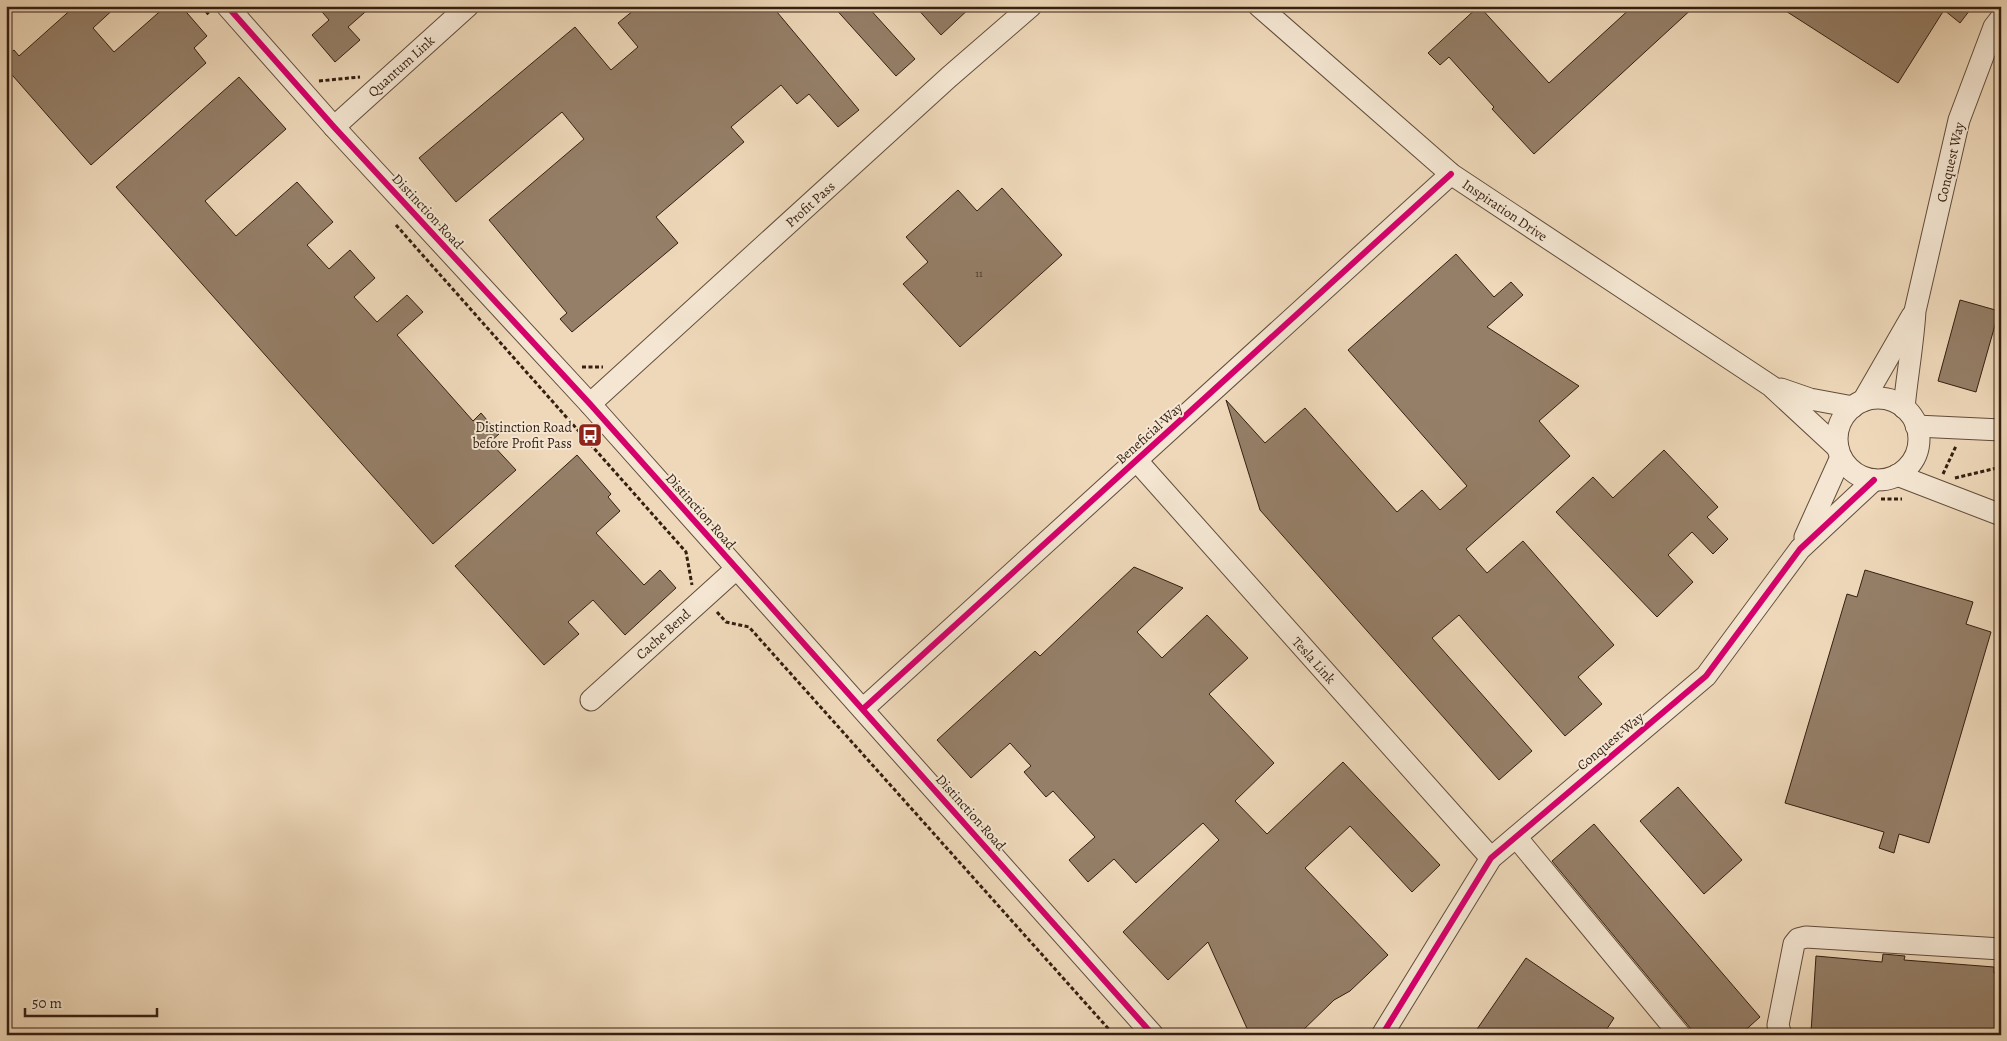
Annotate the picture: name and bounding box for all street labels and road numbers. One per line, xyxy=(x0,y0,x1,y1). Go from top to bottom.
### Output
street label: Quantum Link xyxy=(364,31,439,101)
street label: Conquest Way xyxy=(1932,119,1969,204)
street label: Distinction Road xyxy=(388,169,468,254)
street label: Inspiration Drive xyxy=(1458,175,1551,246)
street label: Profit Pass xyxy=(781,177,839,232)
street label: Beneficial Way xyxy=(1112,398,1187,468)
street label: Distinction Road xyxy=(661,469,740,554)
street label: Cache Bend xyxy=(632,604,695,664)
street label: Tesla Link xyxy=(1287,633,1340,688)
street label: Conquest Way xyxy=(1573,707,1648,775)
street label: Distinction Road xyxy=(931,770,1010,855)

